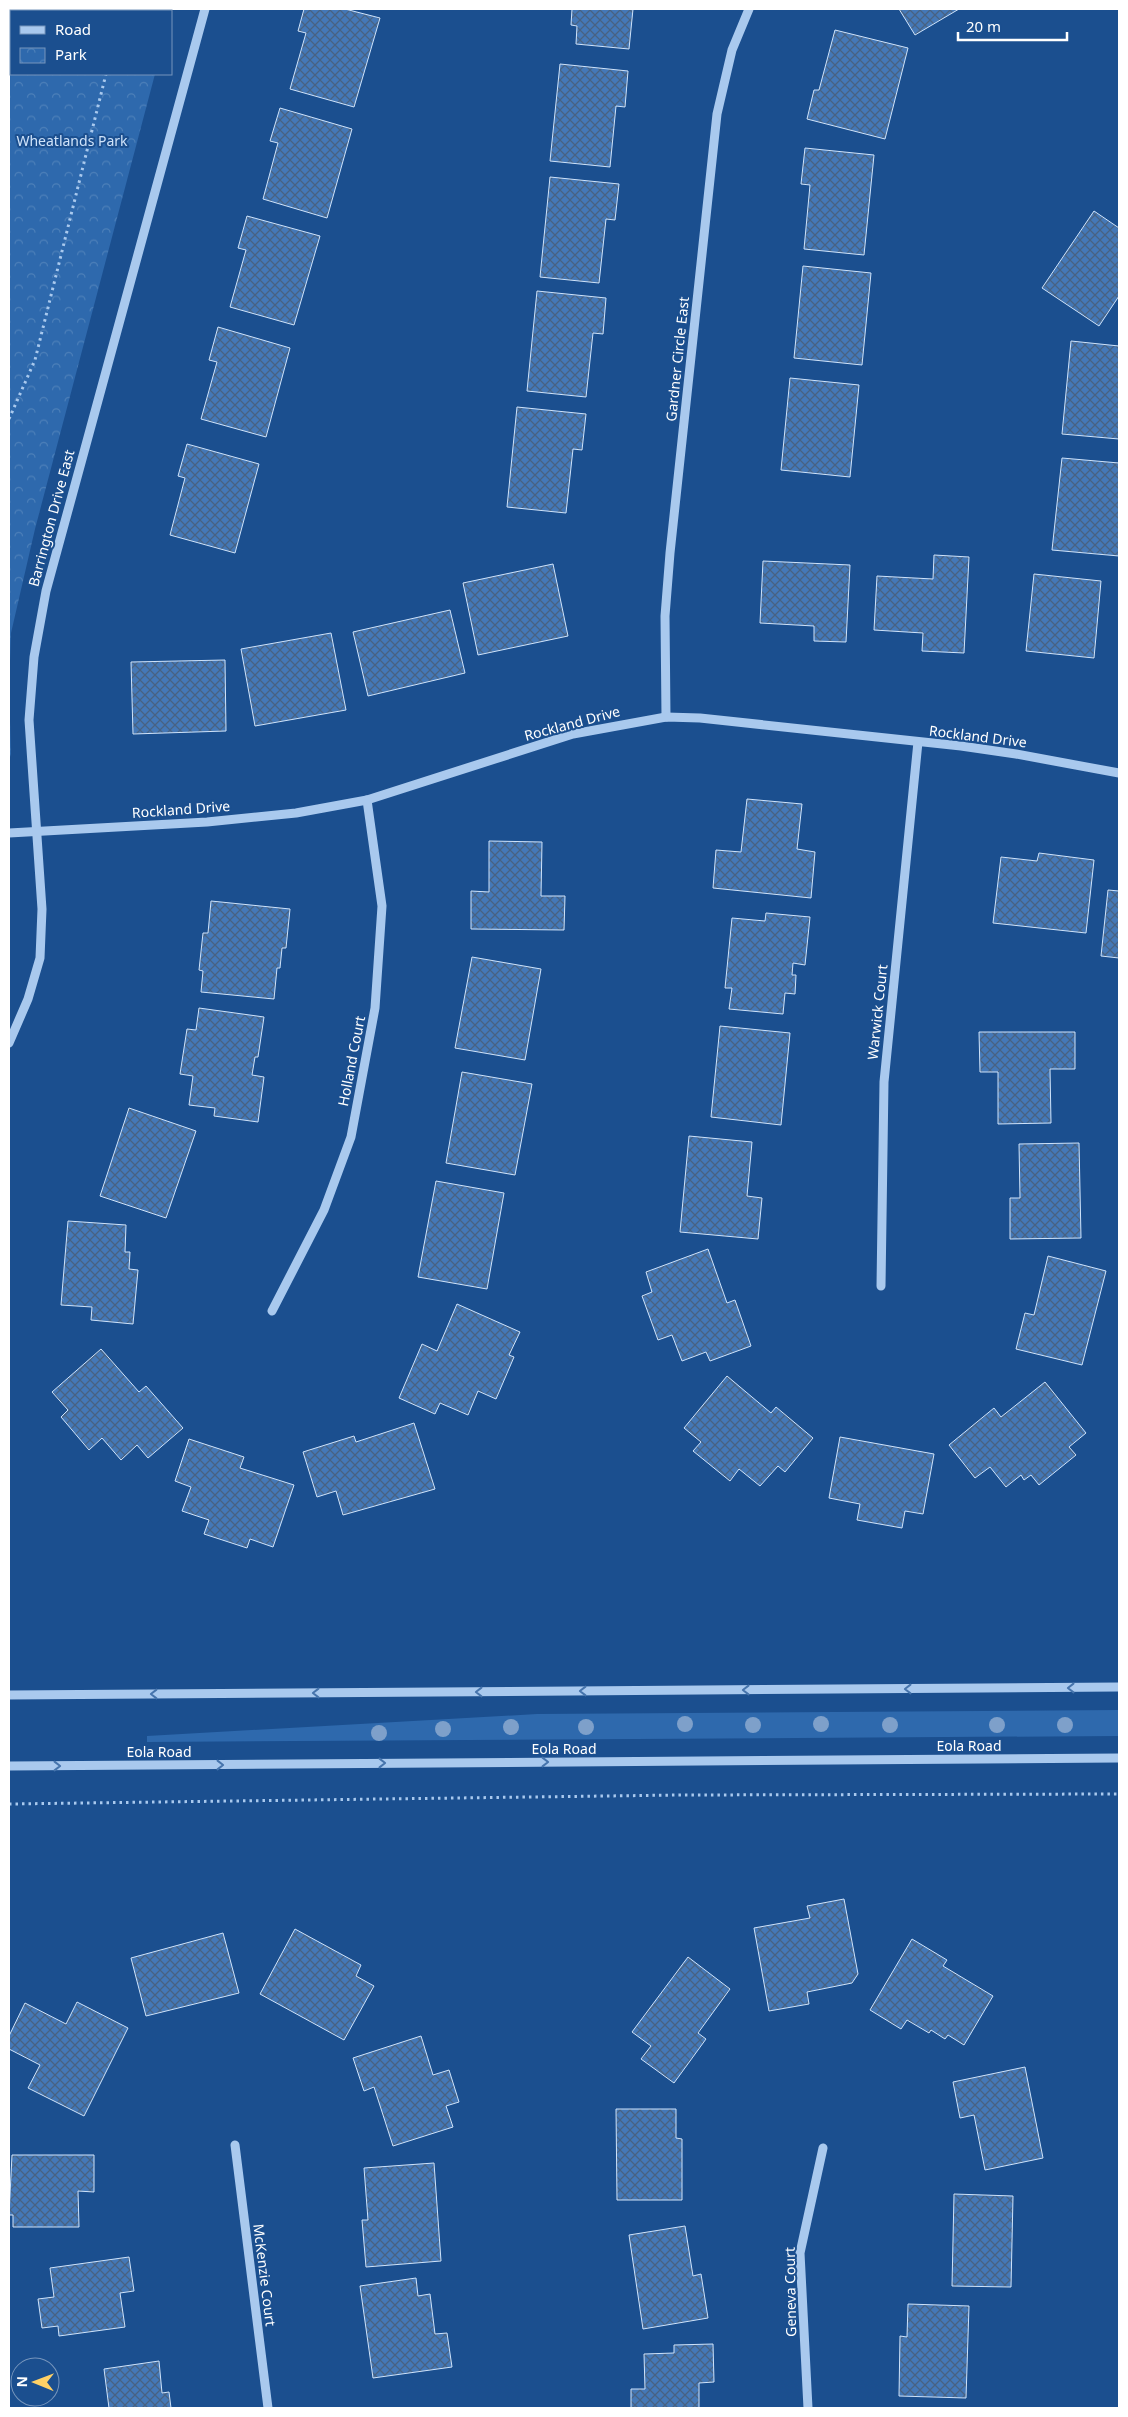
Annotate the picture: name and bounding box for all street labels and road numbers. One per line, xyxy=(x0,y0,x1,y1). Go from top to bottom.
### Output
street label: Gardner Circle East xyxy=(661,296,693,422)
street label: Barrington Drive East xyxy=(24,448,78,588)
street label: Rockland Drive xyxy=(522,701,622,745)
street label: Rockland Drive xyxy=(928,721,1028,751)
street label: Rockland Drive xyxy=(131,796,231,822)
street label: Warwick Court xyxy=(863,963,891,1061)
street label: Holland Court xyxy=(333,1014,369,1108)
street label: Eola Road xyxy=(936,1736,1002,1755)
street label: Eola Road xyxy=(531,1739,597,1758)
street label: Eola Road xyxy=(126,1742,192,1761)
street label: McKenzie Court xyxy=(249,2223,281,2327)
street label: Geneva Court xyxy=(780,2247,800,2337)

